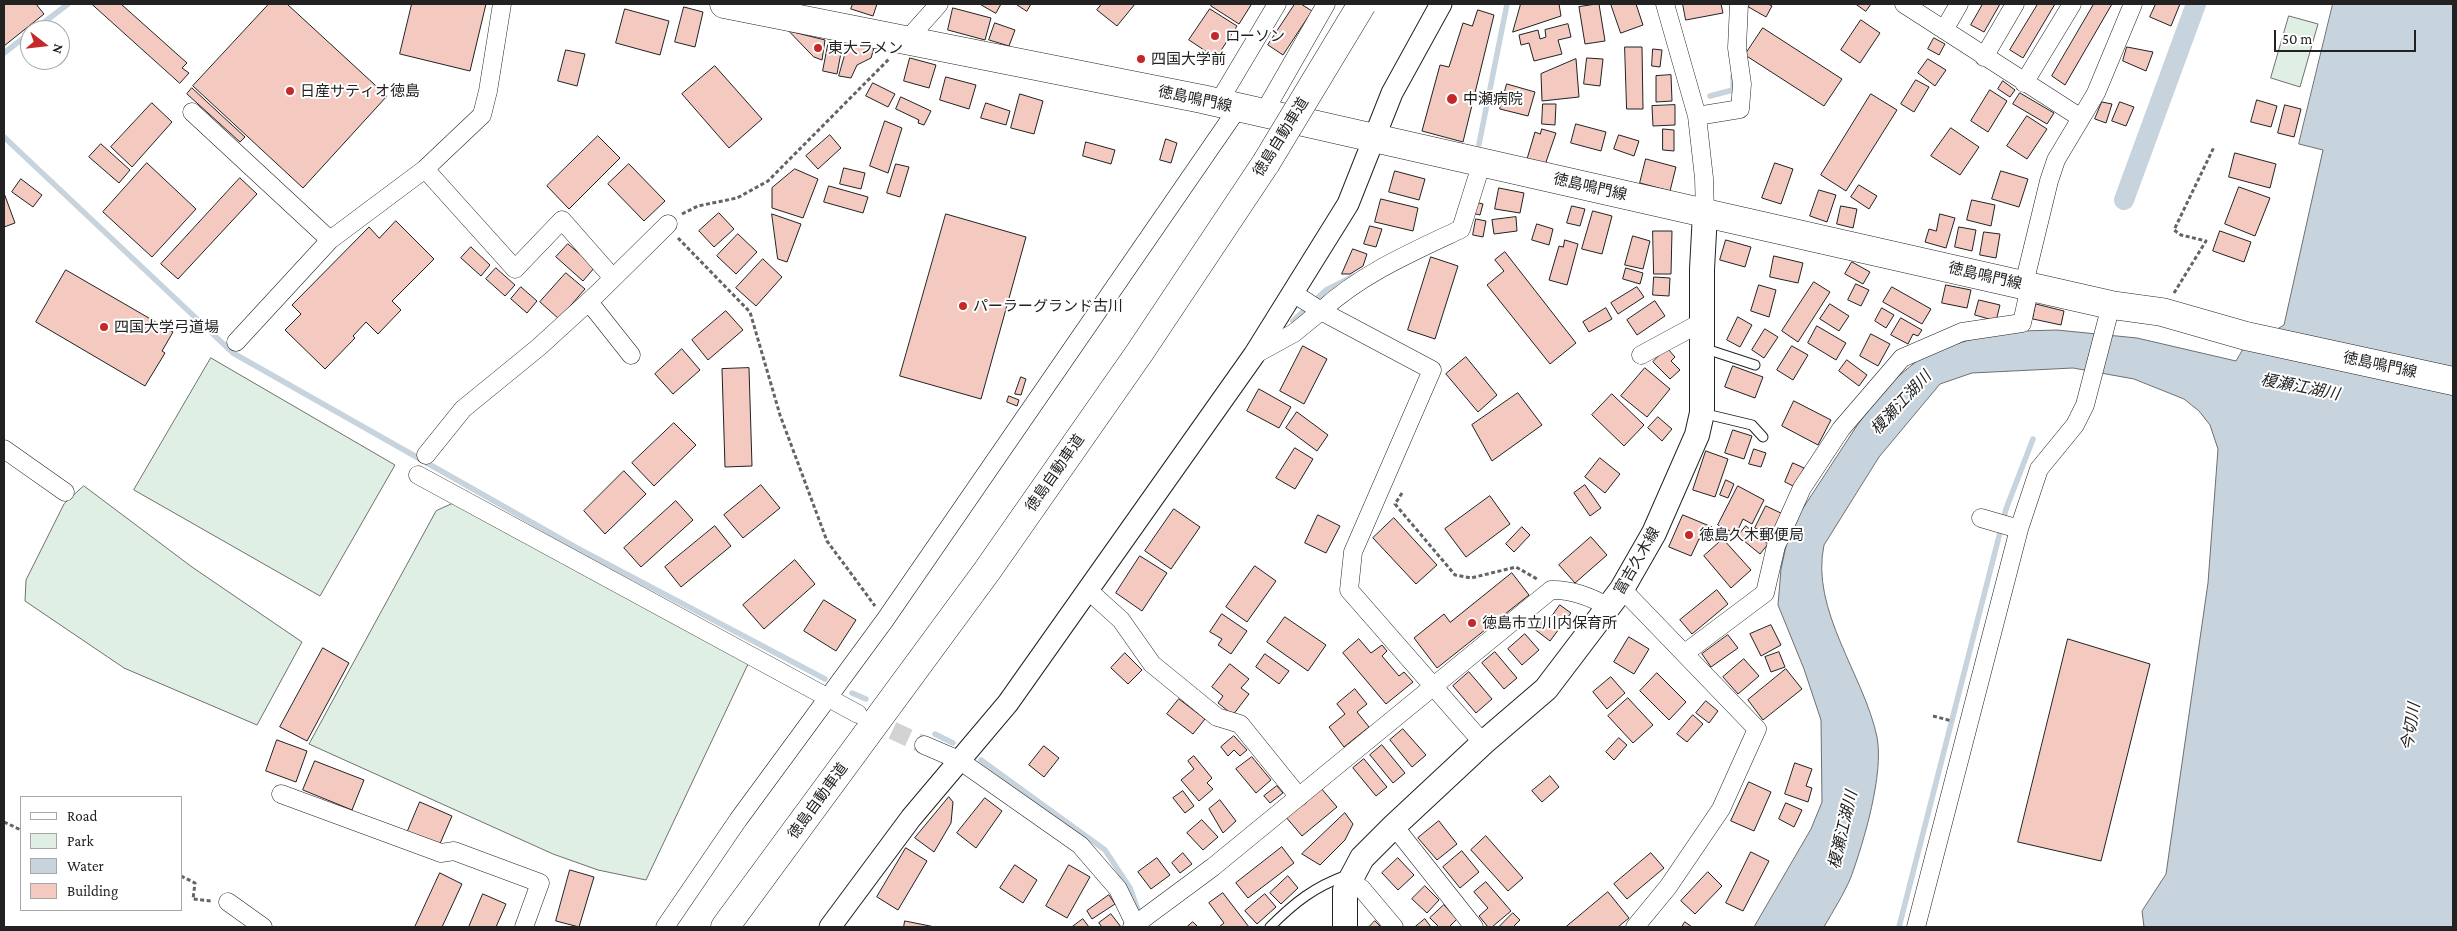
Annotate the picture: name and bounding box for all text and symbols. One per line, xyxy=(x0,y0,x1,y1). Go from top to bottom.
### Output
north arrow xyxy=(20,20,70,70)
scale bar xyxy=(2277,20,2420,52)
place label: ローソン xyxy=(1225,27,1285,45)
marker: ローソン xyxy=(1209,30,1221,42)
text: 50 m xyxy=(2282,31,2312,47)
place label: 東大ラメン xyxy=(828,39,903,57)
text: N xyxy=(49,42,67,56)
marker: 東大ラメン xyxy=(812,42,824,54)
place label: 四国大学前 xyxy=(1151,50,1226,68)
marker: 四国大学前 xyxy=(1135,53,1147,65)
place label: 日産サティオ徳島 xyxy=(300,82,420,100)
street label: 徳島鳴門線 xyxy=(1156,82,1234,116)
marker: 日産サティオ徳島 xyxy=(284,85,296,97)
place label: 中瀬病院 xyxy=(1463,90,1523,108)
marker: 中瀬病院 xyxy=(1445,92,1459,106)
street label: 徳島自動車道 xyxy=(1250,94,1312,180)
street label: 徳島鳴門線 xyxy=(1551,170,1629,204)
street label: 徳島鳴門線 xyxy=(1946,259,2024,293)
place label: パーラーグランド古川 xyxy=(973,297,1123,315)
marker: パーラーグランド古川 xyxy=(957,300,969,312)
place label: 四国大学弓道場 xyxy=(114,318,219,336)
marker: 四国大学弓道場 xyxy=(98,321,110,333)
street label: 徳島鳴門線 xyxy=(2341,348,2419,382)
water label: 榎瀬江湖川 xyxy=(1867,367,1935,439)
water label: 榎瀬江湖川 xyxy=(2259,370,2341,404)
street label: 徳島自動車道 xyxy=(1022,431,1088,515)
street label: 富吉久木線 xyxy=(1610,524,1664,598)
place label: 徳島久木郵便局 xyxy=(1699,526,1804,544)
marker: 徳島久木郵便局 xyxy=(1683,529,1695,541)
place label: 徳島市立川内保育所 xyxy=(1482,614,1617,632)
marker: 徳島市立川内保育所 xyxy=(1466,617,1478,629)
water label: 今切川 xyxy=(2398,702,2424,752)
street label: 徳島自動車道 xyxy=(784,759,852,843)
water label: 榎瀬江湖川 xyxy=(1825,789,1861,871)
legend xyxy=(20,796,182,911)
text: Road xyxy=(67,808,97,824)
text: Park xyxy=(67,833,94,849)
text: Water xyxy=(67,858,104,874)
text: Building xyxy=(67,883,118,899)

